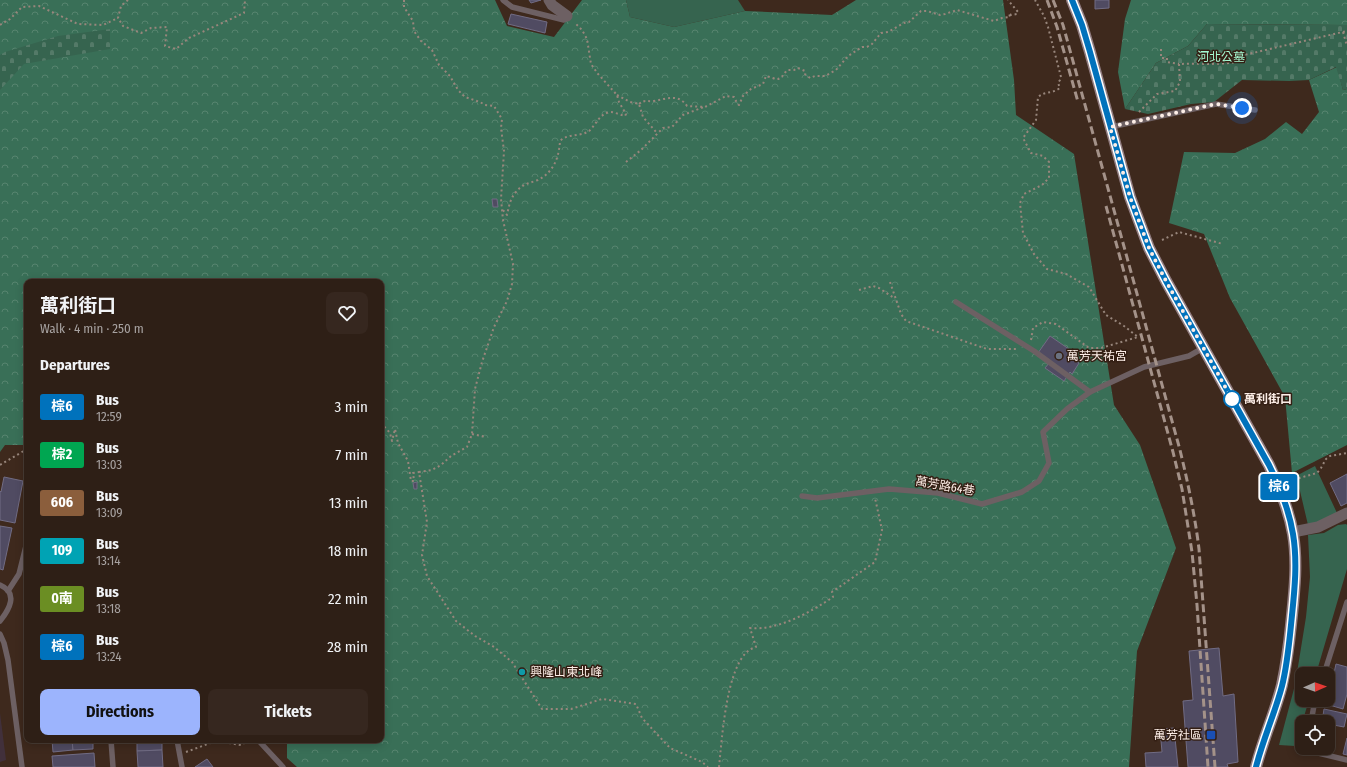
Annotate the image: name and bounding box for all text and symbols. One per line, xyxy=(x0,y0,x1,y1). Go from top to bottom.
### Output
park label: 河北公墓 xyxy=(1197,50,1245,64)
your location xyxy=(1232,98,1252,118)
button: heart xyxy=(326,292,368,334)
text: 萬利街口 xyxy=(40,294,116,317)
text: Walk · 4 min · 250 m xyxy=(40,321,144,336)
place label: 萬芳天祐宮 xyxy=(1067,349,1127,363)
marker: 萬芳天祐宮 xyxy=(1054,351,1064,361)
text: Departures xyxy=(40,356,110,374)
marker: 萬利街口 xyxy=(1223,390,1241,408)
text: Bus xyxy=(96,391,119,409)
place label: 萬利街口 xyxy=(1244,392,1292,406)
text: 棕6 xyxy=(51,398,73,415)
text: 3 min xyxy=(334,398,368,416)
text: 12:59 xyxy=(96,409,122,424)
text: Bus xyxy=(96,439,119,457)
text: 棕2 xyxy=(52,446,72,463)
text: 7 min xyxy=(335,446,368,464)
text: 13:03 xyxy=(96,457,122,472)
street label: 萬芳路64巷 xyxy=(914,474,976,498)
line badge: 棕6 xyxy=(1261,474,1297,500)
text: 棕6 xyxy=(1268,478,1290,495)
text: Bus xyxy=(96,487,119,505)
text: 606 xyxy=(51,494,73,511)
text: 13 min xyxy=(329,494,368,512)
text: 13:09 xyxy=(96,505,123,520)
text: Bus xyxy=(96,535,119,553)
text: 109 xyxy=(52,542,72,559)
text: 18 min xyxy=(328,542,368,560)
text: 13:14 xyxy=(96,553,121,568)
text: Bus xyxy=(96,583,119,601)
text: 0南 xyxy=(51,590,73,607)
text: 22 min xyxy=(328,590,368,608)
text: 13:18 xyxy=(96,601,121,616)
text: Bus xyxy=(96,631,119,649)
text: 棕6 xyxy=(51,638,73,655)
text: 28 min xyxy=(327,638,368,656)
text: 13:24 xyxy=(96,649,121,664)
place label: 興隆山東北峰 xyxy=(530,665,602,679)
marker: 興隆山東北峰 xyxy=(517,667,527,677)
north arrow xyxy=(1295,667,1335,707)
map controls xyxy=(1295,667,1335,755)
button: Directions xyxy=(40,689,200,735)
button: Tickets xyxy=(208,689,368,735)
button: locate xyxy=(1295,715,1335,755)
place label: 萬芳社區 xyxy=(1154,728,1202,742)
marker: 萬芳社區 xyxy=(1205,729,1217,741)

